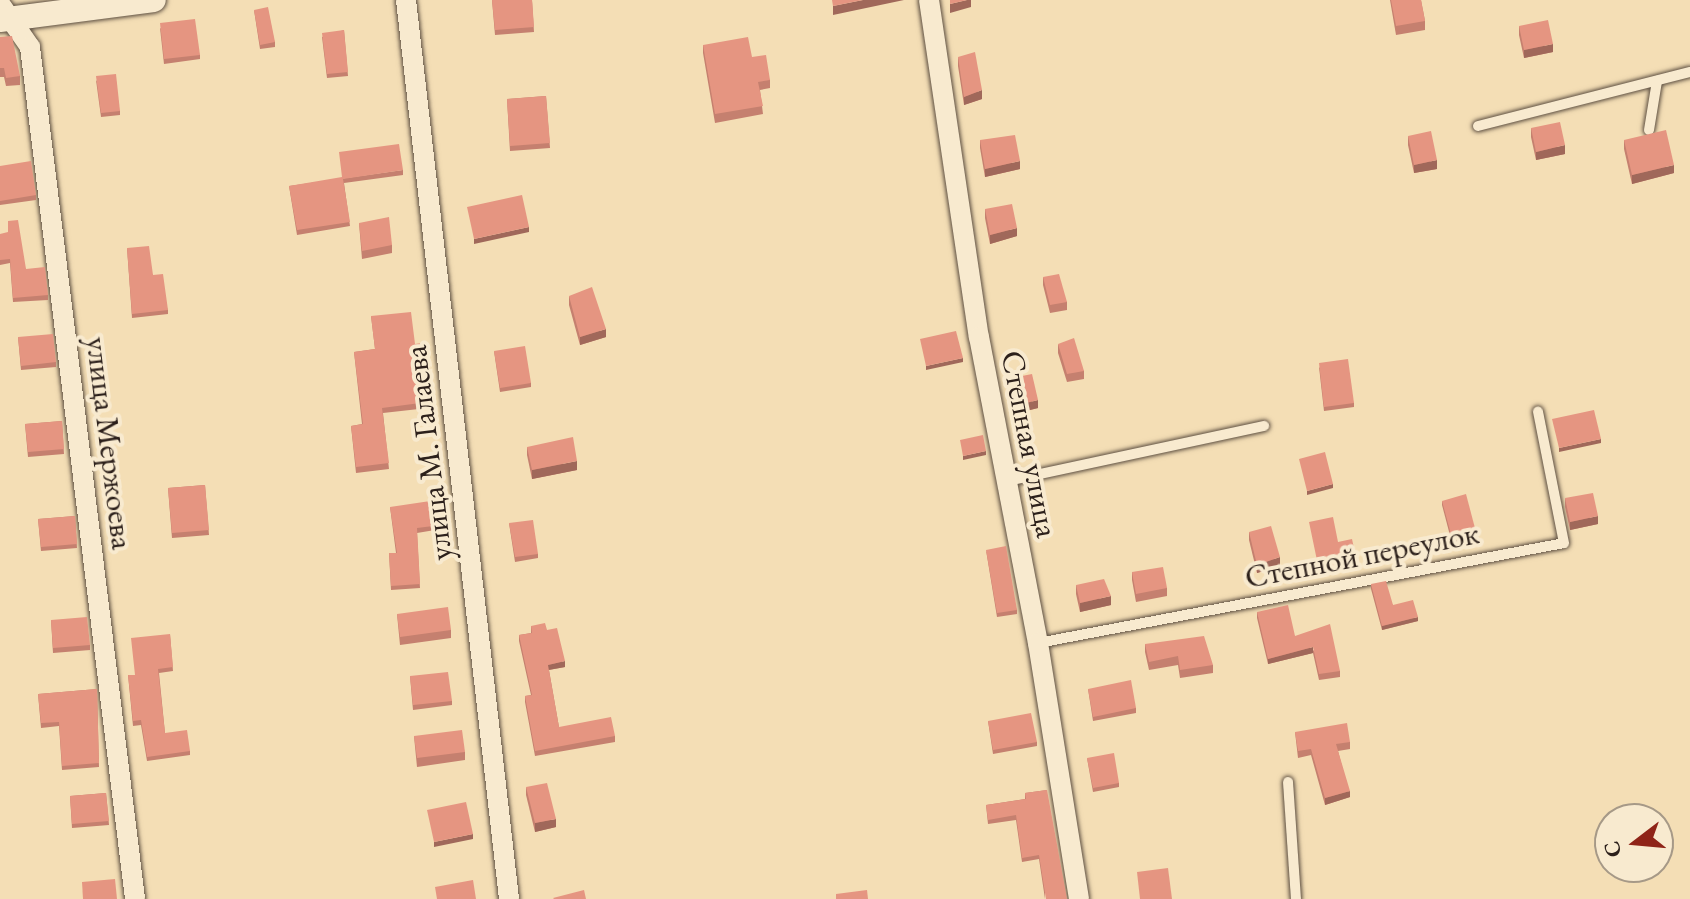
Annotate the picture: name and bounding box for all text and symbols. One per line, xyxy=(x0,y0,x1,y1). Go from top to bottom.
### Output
street label: улица Мержоева xyxy=(78,334,142,552)
street label: улица М. Галаева xyxy=(396,343,460,563)
street label: Степная улица xyxy=(993,347,1067,541)
street label: Степной переулок xyxy=(1242,513,1482,597)
north arrow xyxy=(1594,803,1674,883)
text: С xyxy=(1596,838,1628,861)

